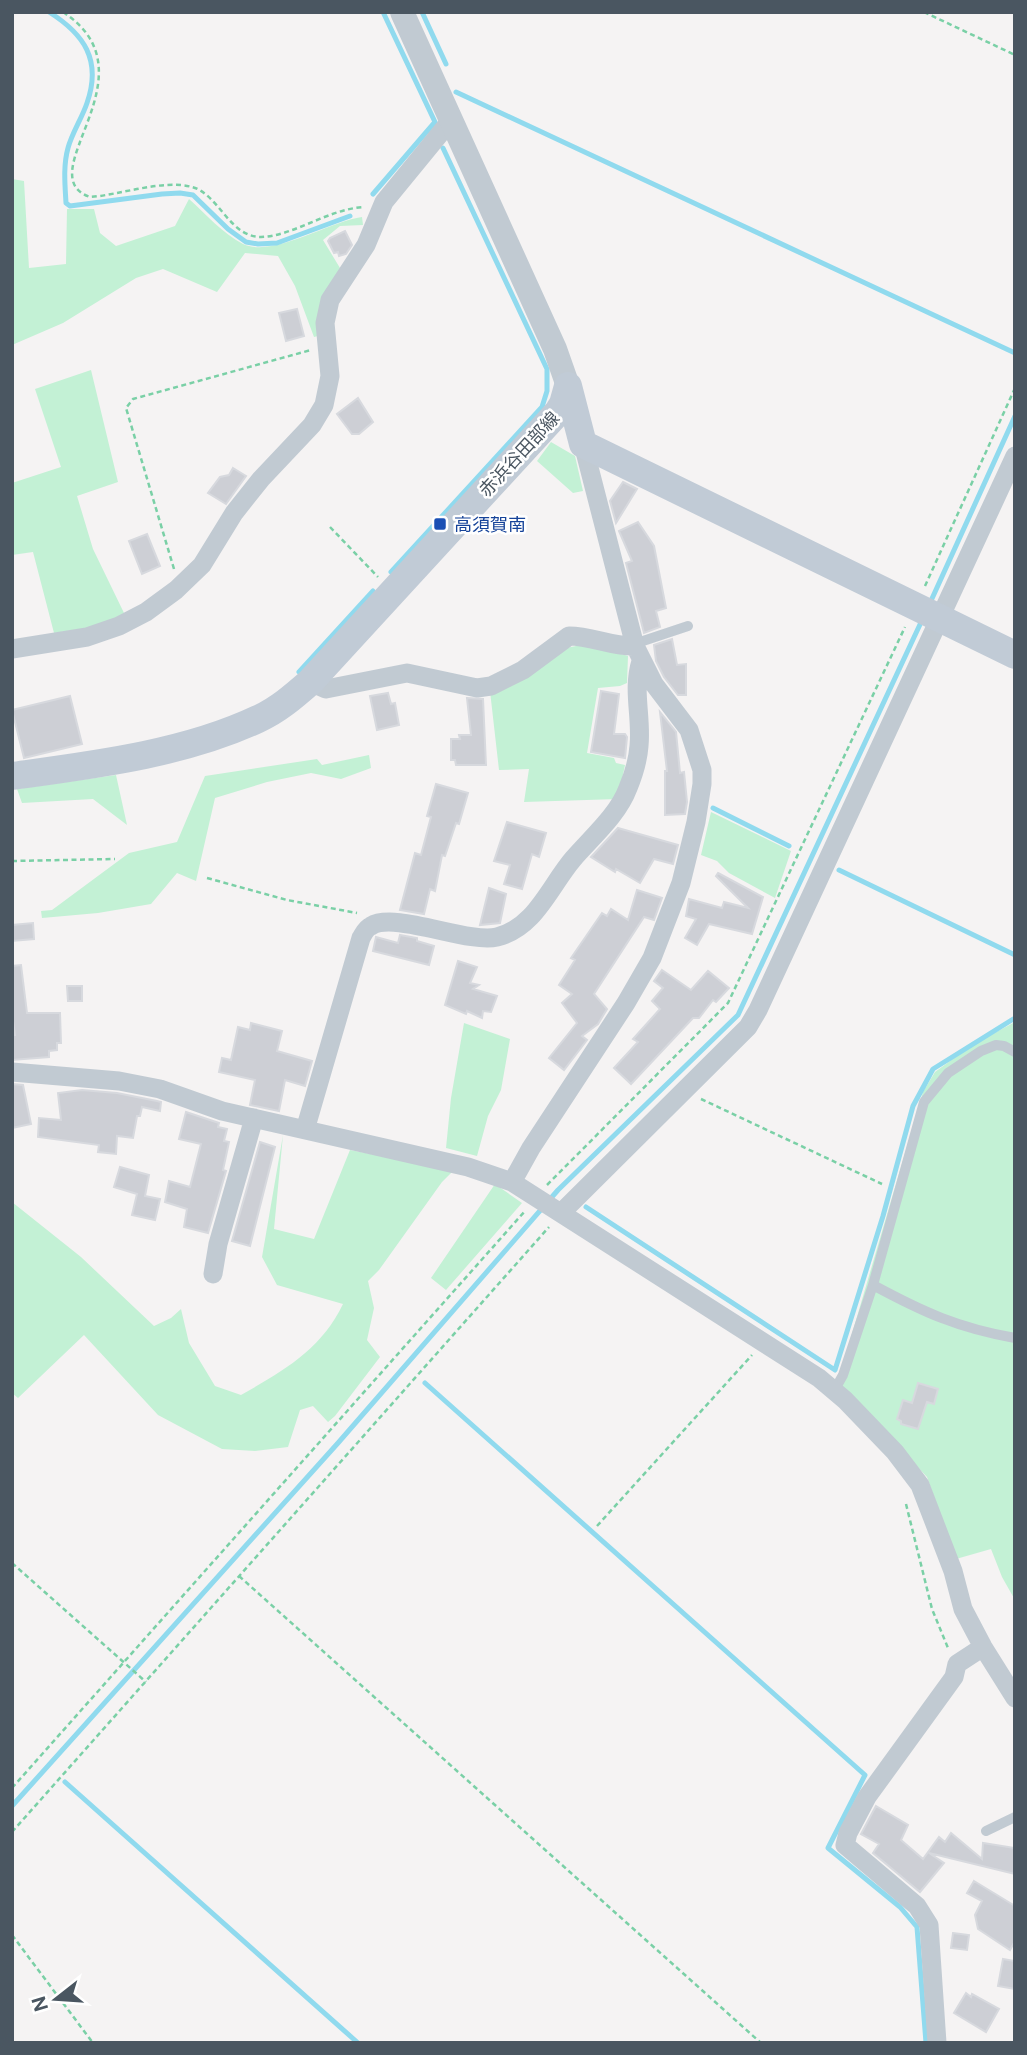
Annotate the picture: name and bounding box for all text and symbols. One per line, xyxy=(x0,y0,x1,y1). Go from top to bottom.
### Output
street label: 赤浜谷田部線 xyxy=(474,407,564,501)
place label: 高須賀南 xyxy=(454,514,526,535)
marker: 高須賀南 xyxy=(432,516,448,532)
north arrow xyxy=(21,1964,91,2034)
text: N xyxy=(27,1994,52,2014)

